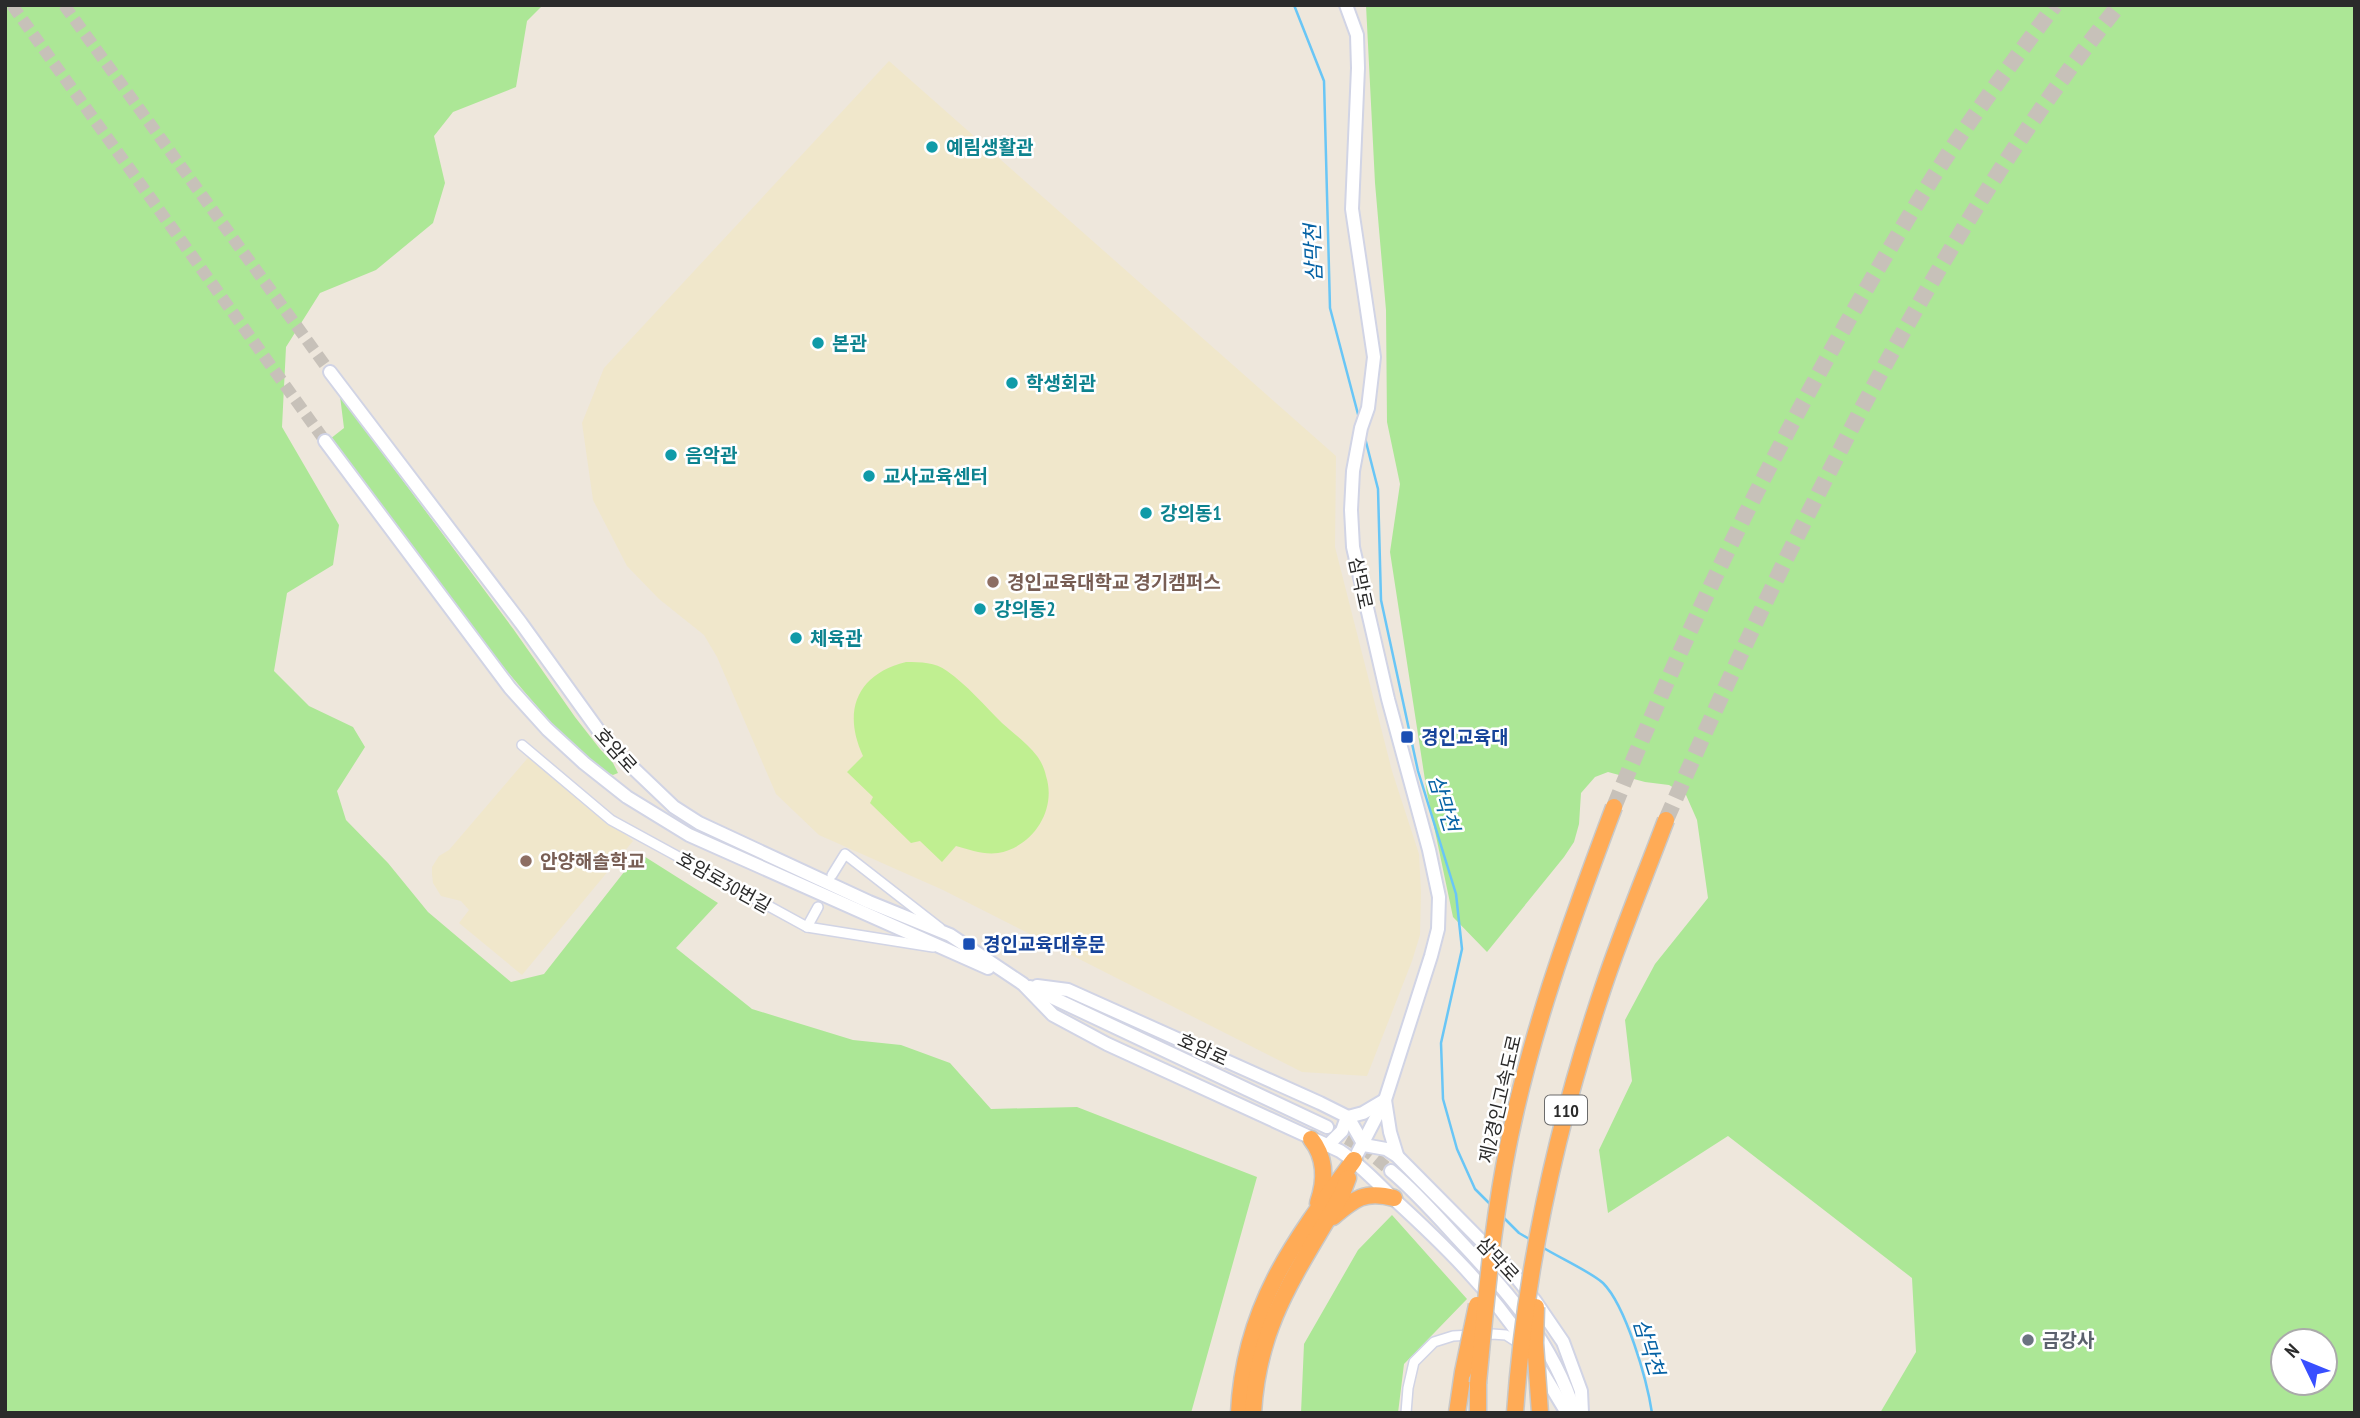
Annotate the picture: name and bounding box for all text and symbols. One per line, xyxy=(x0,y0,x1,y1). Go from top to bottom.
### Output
place label: 예림생활관 xyxy=(946,135,1034,159)
marker: 예림생활관 xyxy=(924,139,940,155)
water label: 삼막천 xyxy=(1298,221,1328,282)
place label: 본관 xyxy=(832,331,867,355)
marker: 본관 xyxy=(810,335,826,351)
place label: 학생회관 xyxy=(1026,371,1096,395)
marker: 학생회관 xyxy=(1004,375,1020,391)
place label: 음악관 xyxy=(685,443,738,467)
marker: 음악관 xyxy=(663,447,679,463)
place label: 교사교육센터 xyxy=(883,464,988,488)
marker: 교사교육센터 xyxy=(861,468,877,484)
place label: 강의동1 xyxy=(1160,501,1222,525)
marker: 강의동1 xyxy=(1138,505,1154,521)
street label: 삼막로 xyxy=(1344,555,1378,611)
place label: 경인교육대학교 경기캠퍼스 xyxy=(1007,570,1221,594)
marker: 경인교육대학교 경기캠퍼스 xyxy=(985,574,1001,590)
place label: 강의동2 xyxy=(994,597,1056,621)
marker: 강의동2 xyxy=(972,601,988,617)
place label: 체육관 xyxy=(810,626,863,650)
marker: 체육관 xyxy=(788,630,804,646)
street label: 호암로 xyxy=(590,722,642,778)
place label: 경인교육대 xyxy=(1421,725,1508,749)
marker: 경인교육대 xyxy=(1399,729,1415,745)
water label: 삼막천 xyxy=(1423,771,1466,837)
street label: 호암로30번길 xyxy=(672,846,776,918)
place label: 안양해솔학교 xyxy=(540,849,645,873)
marker: 안양해솔학교 xyxy=(518,853,534,869)
place label: 경인교육대후문 xyxy=(983,932,1105,956)
marker: 경인교육대후문 xyxy=(961,936,977,952)
street label: 호암로 xyxy=(1174,1027,1232,1071)
street label: 제2경인고속도로 xyxy=(1474,1033,1526,1165)
road number: 110 xyxy=(1545,1096,1587,1125)
street label: 삼막로 xyxy=(1471,1232,1525,1286)
water label: 삼막천 xyxy=(1628,1315,1671,1381)
north arrow xyxy=(2269,1327,2339,1397)
place label: 금강사 xyxy=(2042,1328,2095,1352)
marker: 금강사 xyxy=(2020,1332,2036,1348)
text: N xyxy=(2279,1338,2304,1362)

